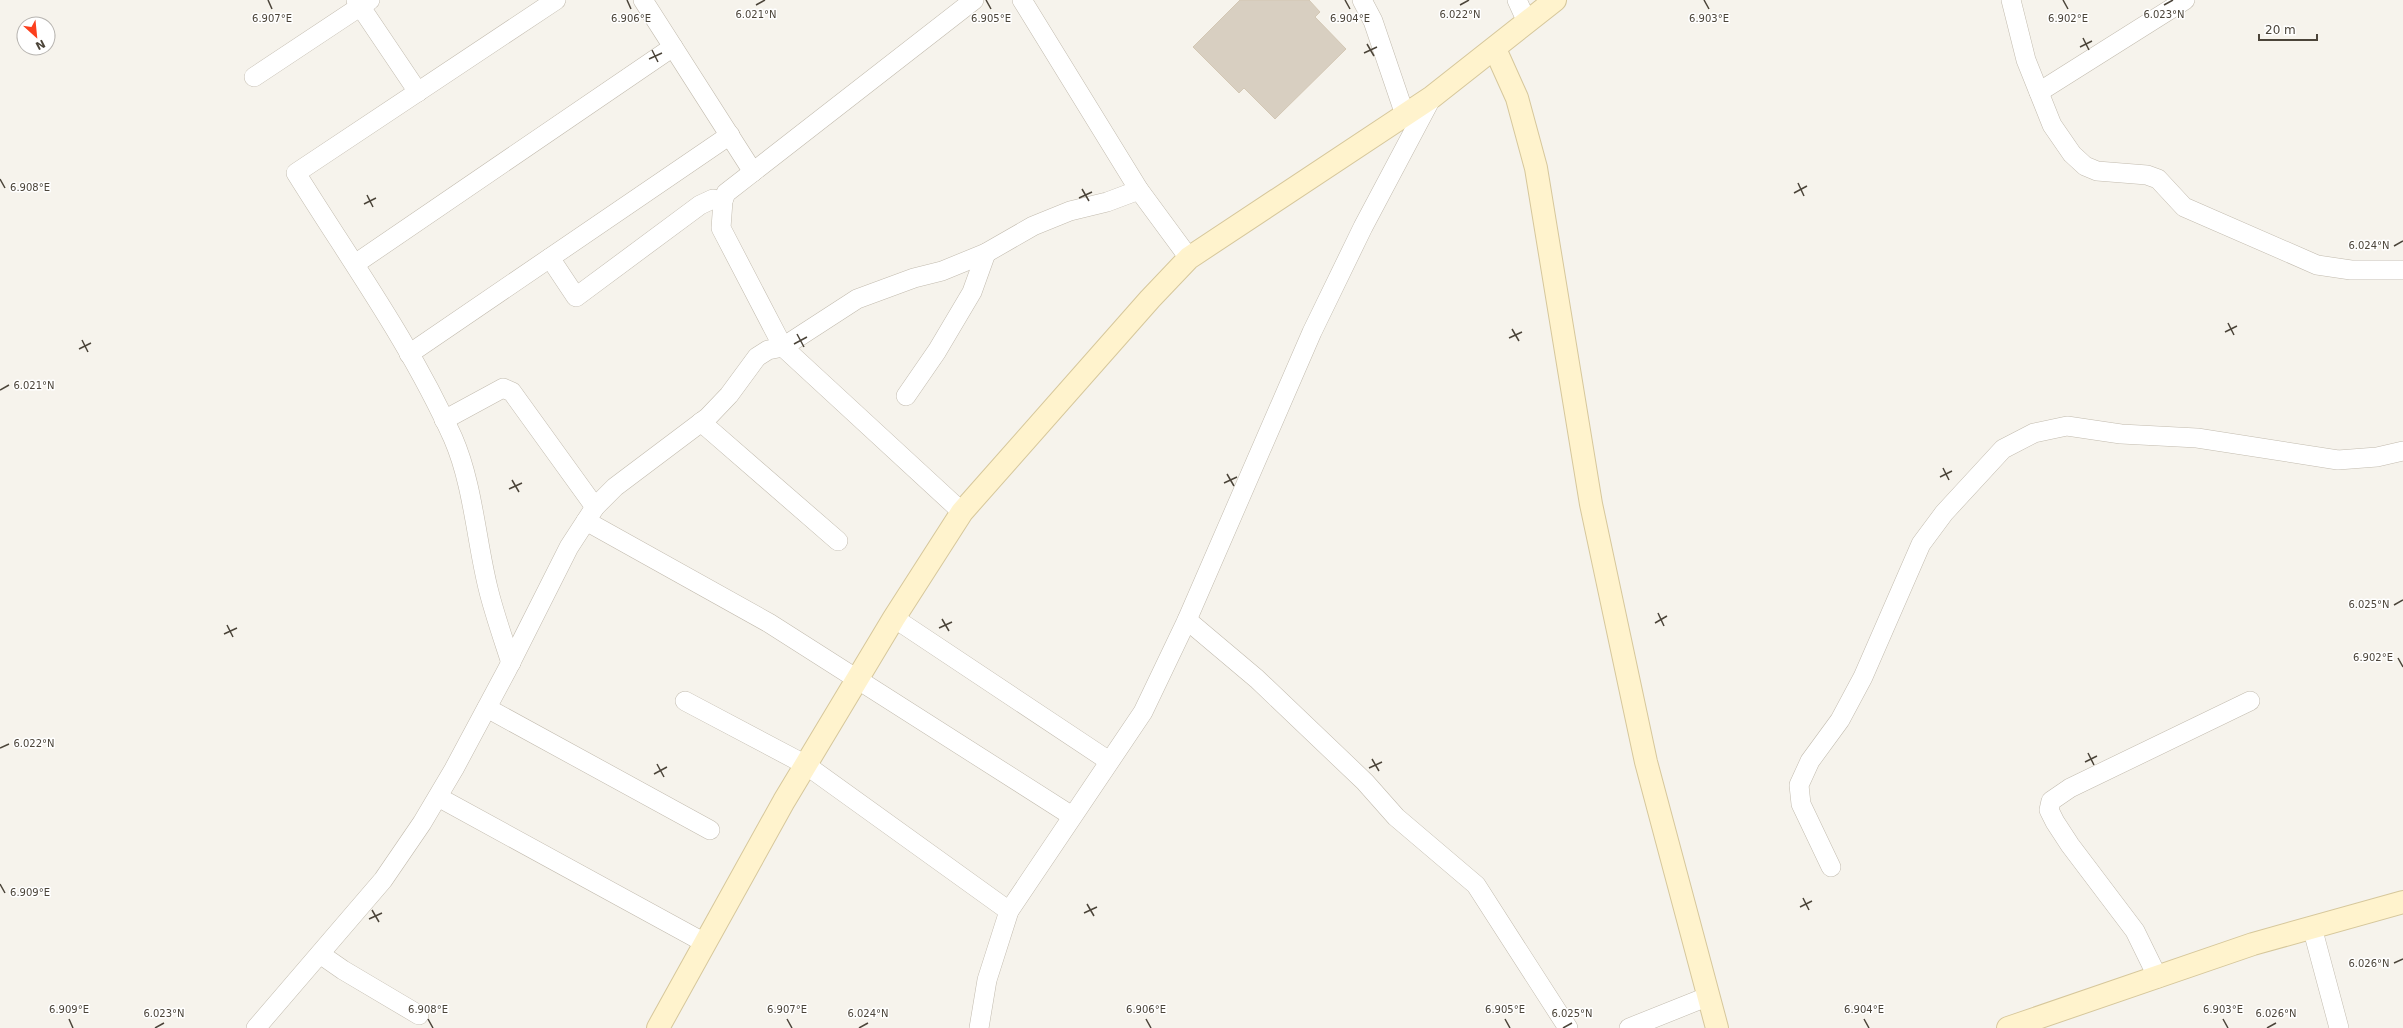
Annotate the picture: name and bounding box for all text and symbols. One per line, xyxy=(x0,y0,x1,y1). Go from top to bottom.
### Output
text: 6.021°N xyxy=(735,9,777,20)
text: 6.022°N xyxy=(1439,9,1481,20)
text: 6.023°N xyxy=(2143,9,2185,20)
text: 6.907°E xyxy=(252,13,292,24)
text: 6.906°E xyxy=(611,13,651,24)
text: 6.905°E xyxy=(971,13,1011,24)
text: 6.904°E xyxy=(1330,13,1370,24)
text: 6.903°E xyxy=(1689,13,1729,24)
text: 6.902°E xyxy=(2048,13,2088,24)
north arrow xyxy=(16,16,56,56)
scale bar xyxy=(2259,16,2317,42)
text: 20 m xyxy=(2265,23,2296,37)
text: N xyxy=(33,37,47,52)
text: 6.908°E xyxy=(10,182,50,193)
text: 6.024°N xyxy=(2348,240,2390,251)
text: 6.021°N xyxy=(13,380,55,391)
text: 6.025°N xyxy=(2348,599,2390,610)
text: 6.902°E xyxy=(2353,652,2393,663)
text: 6.022°N xyxy=(13,738,55,749)
text: 6.909°E xyxy=(10,887,50,898)
text: 6.026°N xyxy=(2348,958,2390,969)
text: 6.909°E xyxy=(49,1004,89,1015)
text: 6.908°E xyxy=(408,1004,448,1015)
text: 6.907°E xyxy=(767,1004,807,1015)
text: 6.906°E xyxy=(1126,1004,1166,1015)
text: 6.905°E xyxy=(1485,1004,1525,1015)
text: 6.904°E xyxy=(1844,1004,1884,1015)
text: 6.903°E xyxy=(2203,1004,2243,1015)
text: 6.023°N xyxy=(143,1008,185,1019)
text: 6.024°N xyxy=(847,1008,889,1019)
text: 6.025°N xyxy=(1551,1008,1593,1019)
text: 6.026°N xyxy=(2255,1008,2297,1019)

